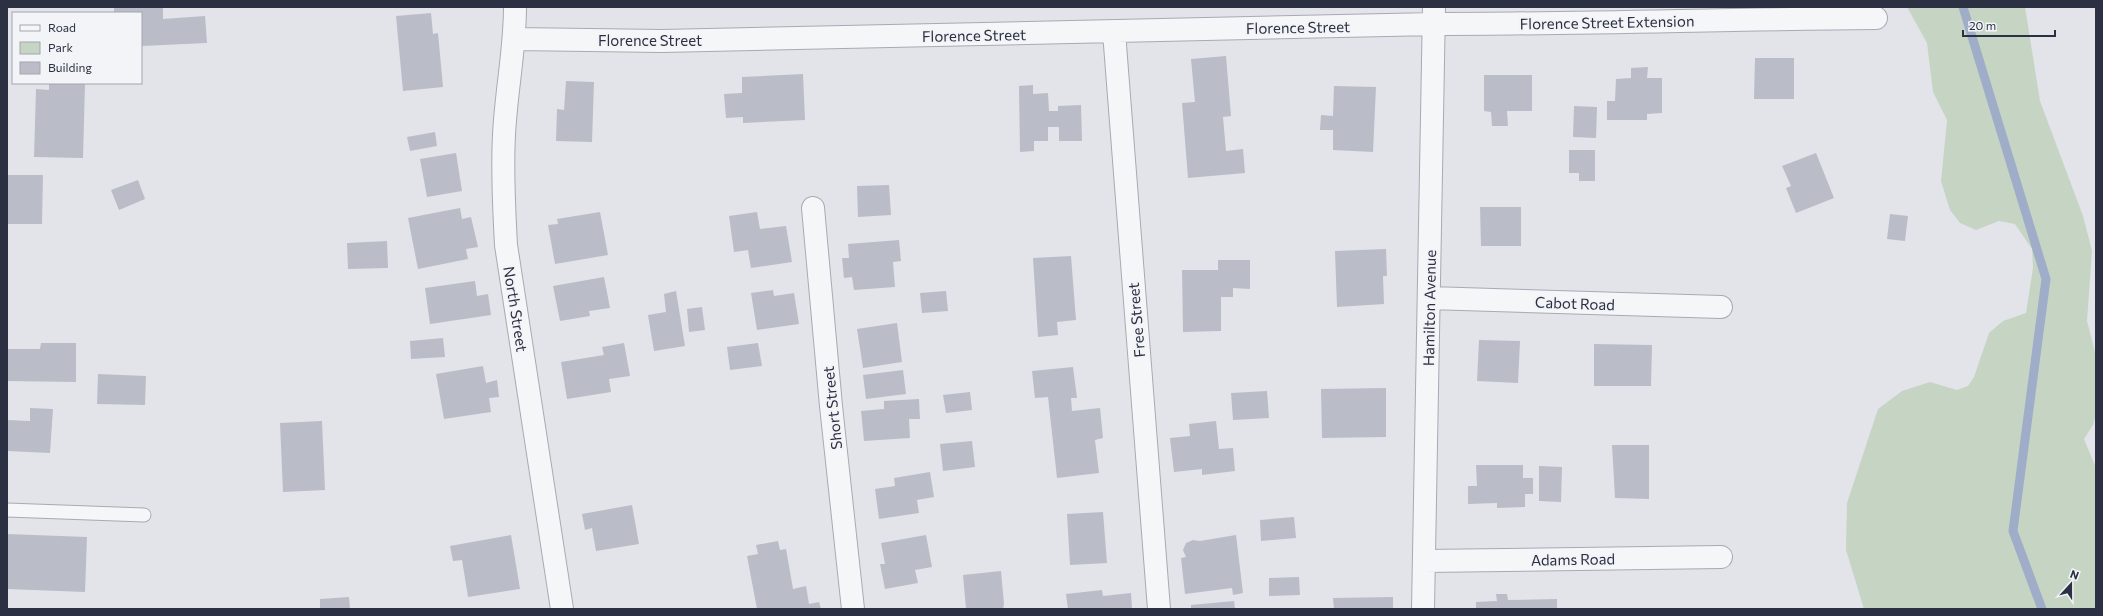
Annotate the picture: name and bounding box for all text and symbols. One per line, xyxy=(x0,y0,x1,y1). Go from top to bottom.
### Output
street label: Florence Street Extension xyxy=(1519,11,1695,33)
legend xyxy=(12,12,142,84)
scale bar xyxy=(1963,12,2055,38)
street label: Florence Street xyxy=(1246,17,1350,37)
text: 20 m xyxy=(1969,18,1996,32)
text: Road xyxy=(48,20,76,34)
street label: Florence Street xyxy=(922,25,1026,45)
street label: Florence Street xyxy=(598,31,702,49)
text: Park xyxy=(48,40,74,54)
text: Building xyxy=(48,60,92,74)
street label: Hamilton Avenue xyxy=(1419,250,1439,366)
street label: North Street xyxy=(500,265,532,353)
street label: Free Street xyxy=(1124,282,1148,358)
street label: Cabot Road xyxy=(1535,293,1615,313)
street label: Short Street xyxy=(819,365,845,451)
street label: Adams Road xyxy=(1531,549,1615,569)
north arrow xyxy=(2051,564,2091,604)
text: N xyxy=(2069,567,2081,582)

